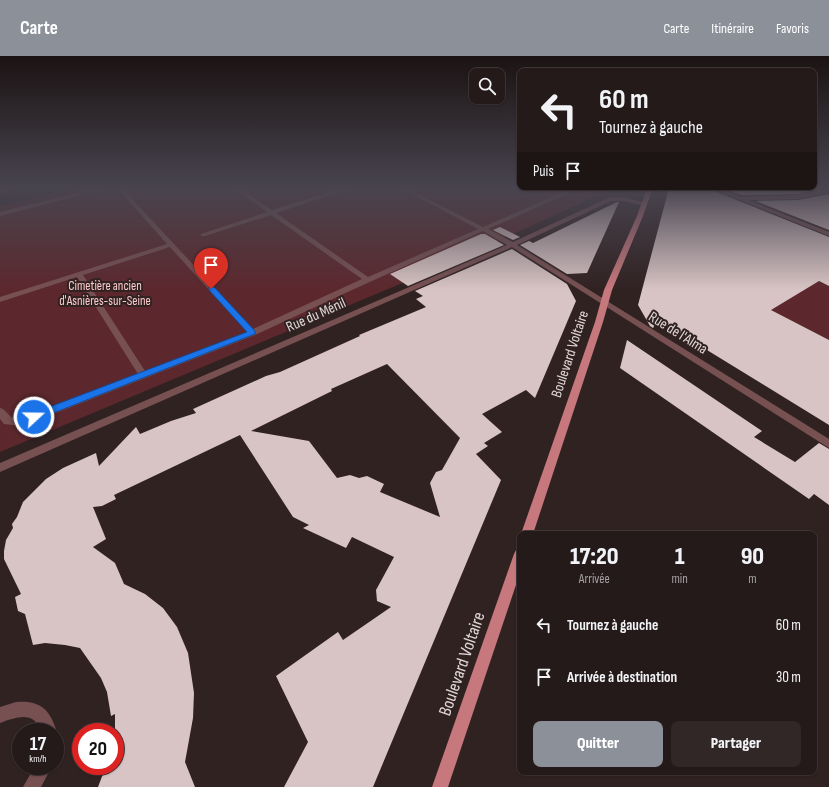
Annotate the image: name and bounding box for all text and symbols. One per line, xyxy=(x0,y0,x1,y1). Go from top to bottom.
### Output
text: Carte xyxy=(20,17,58,40)
text: Carte xyxy=(663,20,689,37)
text: Itinéraire xyxy=(711,20,754,37)
text: Favoris xyxy=(776,20,809,37)
map controls xyxy=(469,68,505,104)
button: search xyxy=(469,68,505,104)
text: 60 m xyxy=(599,83,648,116)
icon: left xyxy=(533,84,585,136)
text: Tournez à gauche xyxy=(599,117,703,138)
icon: arrive xyxy=(562,160,584,182)
text: Puis xyxy=(533,162,554,181)
pin xyxy=(194,248,228,289)
icon: arrive xyxy=(200,254,222,276)
park label: Cimetière ancien d'Asnières-sur-Seine xyxy=(59,278,151,309)
street label: Rue du Ménil xyxy=(283,293,349,337)
street label: Rue de l'Alma xyxy=(645,307,711,359)
street label: Boulevard Voltaire xyxy=(547,308,593,400)
position arrow xyxy=(13,396,55,438)
text: 17:20 xyxy=(570,542,619,571)
text: 1 xyxy=(675,542,685,571)
text: 90 xyxy=(741,542,764,571)
text: Arrivée xyxy=(579,571,610,587)
text: min xyxy=(671,571,688,587)
text: m xyxy=(748,571,757,587)
street label: Boulevard Voltaire xyxy=(434,609,490,719)
icon: left xyxy=(533,614,555,636)
text: Tournez à gauche xyxy=(567,616,658,635)
text: 60 m xyxy=(776,616,801,635)
icon: arrive xyxy=(533,666,555,688)
text: Arrivée à destination xyxy=(567,668,677,687)
text: 30 m xyxy=(776,668,801,687)
button: Quitter xyxy=(533,721,663,767)
button: Partager xyxy=(671,721,801,767)
speed limit sign: 20 xyxy=(72,723,124,775)
text: 17 xyxy=(30,732,46,756)
text: km/h xyxy=(29,753,47,765)

